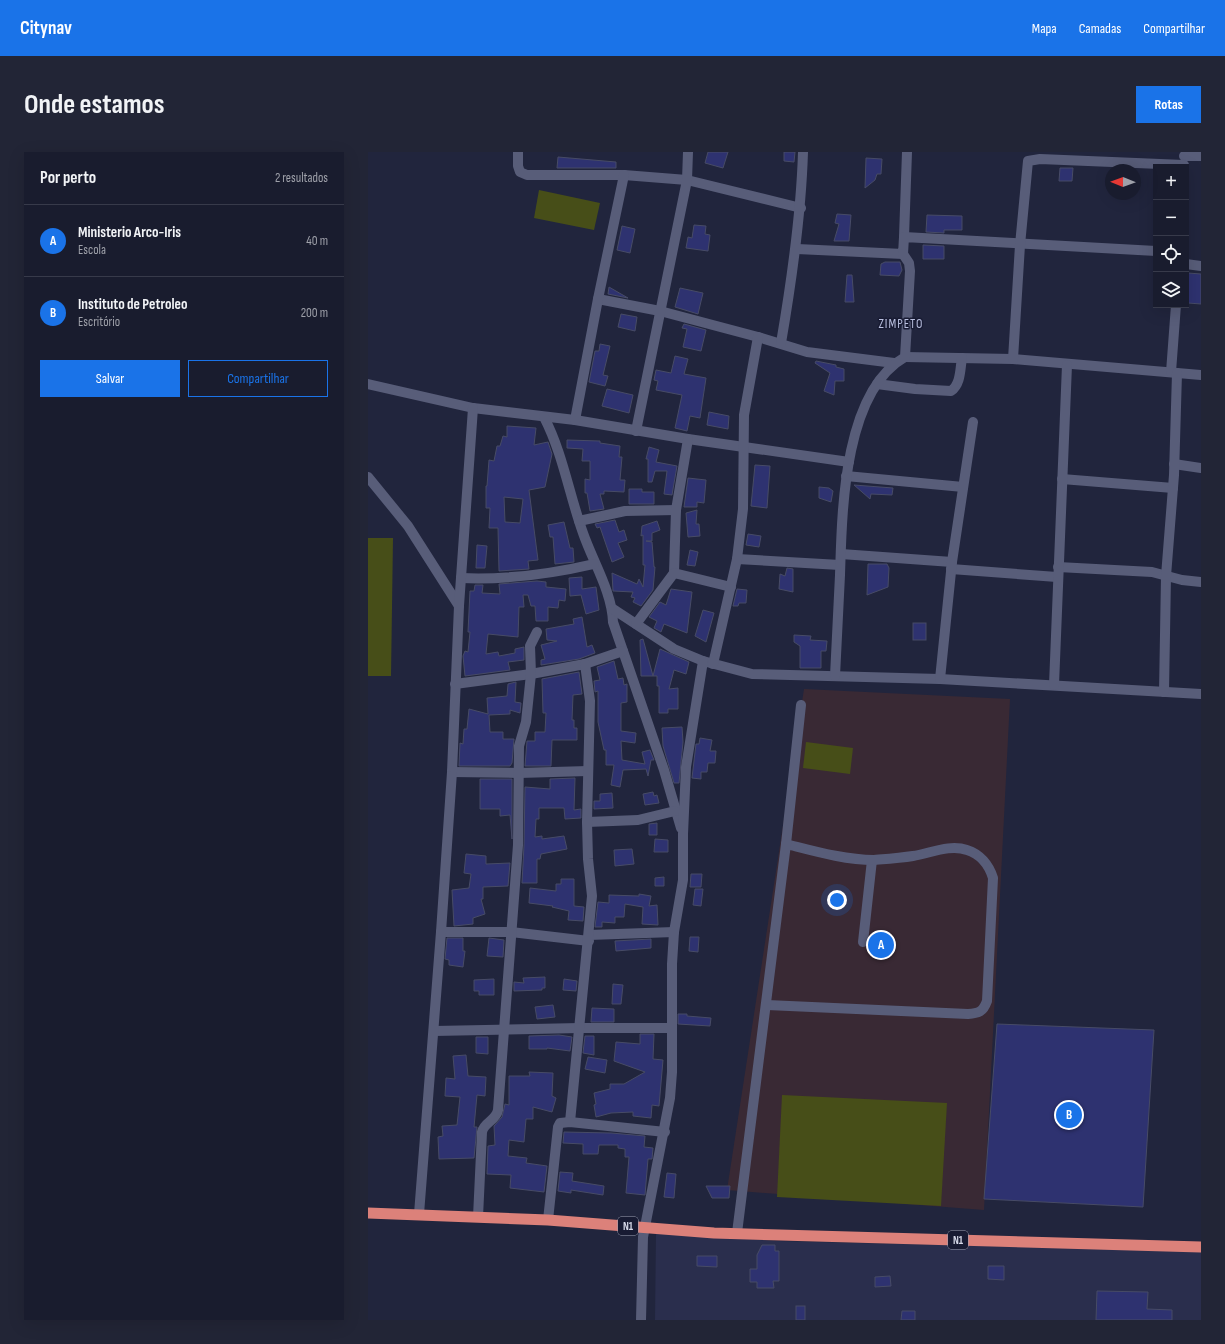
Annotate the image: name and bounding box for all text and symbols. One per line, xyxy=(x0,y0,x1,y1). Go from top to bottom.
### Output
text: Citynav xyxy=(20,17,72,40)
text: Mapa xyxy=(1032,20,1057,37)
text: Camadas xyxy=(1079,20,1121,37)
text: Compartilhar xyxy=(1143,20,1205,37)
button: Rotas xyxy=(1136,86,1201,123)
text: Onde estamos xyxy=(24,88,164,121)
north arrow xyxy=(1105,164,1141,200)
map controls xyxy=(1153,164,1189,308)
button: + xyxy=(1153,164,1189,200)
text: Por perto xyxy=(40,168,96,188)
text: 2 resultados xyxy=(275,170,328,186)
button: − xyxy=(1153,200,1189,236)
text: Ministerio Arco-Iris xyxy=(78,223,181,242)
text: A xyxy=(50,233,56,249)
text: 40 m xyxy=(306,233,328,249)
button: locate xyxy=(1153,236,1189,272)
text: Escola xyxy=(78,242,106,258)
button: layers xyxy=(1153,272,1189,308)
text: Instituto de Petroleo xyxy=(78,295,187,314)
text: B xyxy=(50,305,56,321)
text: 200 m xyxy=(301,305,328,321)
text: Escritório xyxy=(78,314,120,330)
district label: ZIMPETO xyxy=(878,316,924,332)
button: Salvar xyxy=(40,360,180,397)
button: Compartilhar xyxy=(188,360,328,397)
your location xyxy=(827,890,847,910)
pin: A xyxy=(868,930,894,960)
pin: B xyxy=(1056,1100,1082,1130)
road number: N1 xyxy=(618,1217,638,1235)
road number: N1 xyxy=(948,1231,968,1249)

